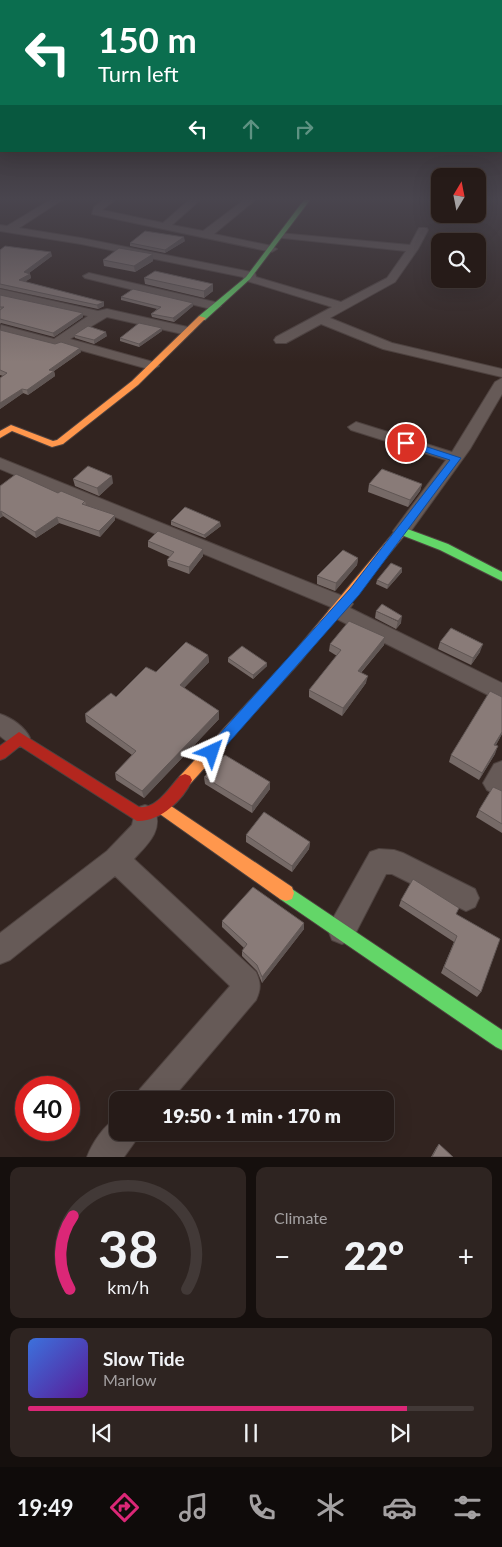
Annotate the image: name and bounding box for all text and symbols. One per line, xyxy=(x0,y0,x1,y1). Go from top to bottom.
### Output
text: 150 m xyxy=(98,18,197,60)
icon: left xyxy=(15,20,80,85)
text: Turn left xyxy=(98,60,179,87)
icon: left xyxy=(184,115,212,143)
icon: ahead xyxy=(237,115,265,143)
icon: right xyxy=(290,115,318,143)
north arrow xyxy=(431,168,486,222)
map controls xyxy=(431,168,486,288)
button: search xyxy=(431,233,486,288)
pin xyxy=(385,422,427,464)
icon: arrive xyxy=(392,429,420,457)
position arrow xyxy=(185,725,237,777)
speed limit sign: 40 xyxy=(15,1076,80,1141)
text: 19:50 · 1 min · 170 m xyxy=(162,1104,341,1127)
text: Climate xyxy=(274,1208,327,1227)
text: 38 xyxy=(98,1217,158,1279)
text: 22° xyxy=(344,1232,404,1278)
text: − xyxy=(274,1239,290,1273)
text: + xyxy=(458,1239,474,1273)
text: km/h xyxy=(107,1276,149,1298)
text: Slow Tide xyxy=(103,1347,185,1370)
text: Marlow xyxy=(103,1370,157,1389)
icon: previous xyxy=(88,1419,116,1447)
icon: pause xyxy=(237,1419,265,1447)
icon: next xyxy=(386,1419,414,1447)
icon: directions xyxy=(107,1490,142,1525)
icon: music xyxy=(176,1490,211,1525)
icon: phone xyxy=(244,1490,279,1525)
icon: climate xyxy=(313,1490,348,1525)
icon: car xyxy=(382,1490,417,1525)
icon: filters xyxy=(450,1490,485,1525)
text: 19:49 xyxy=(17,1494,74,1521)

